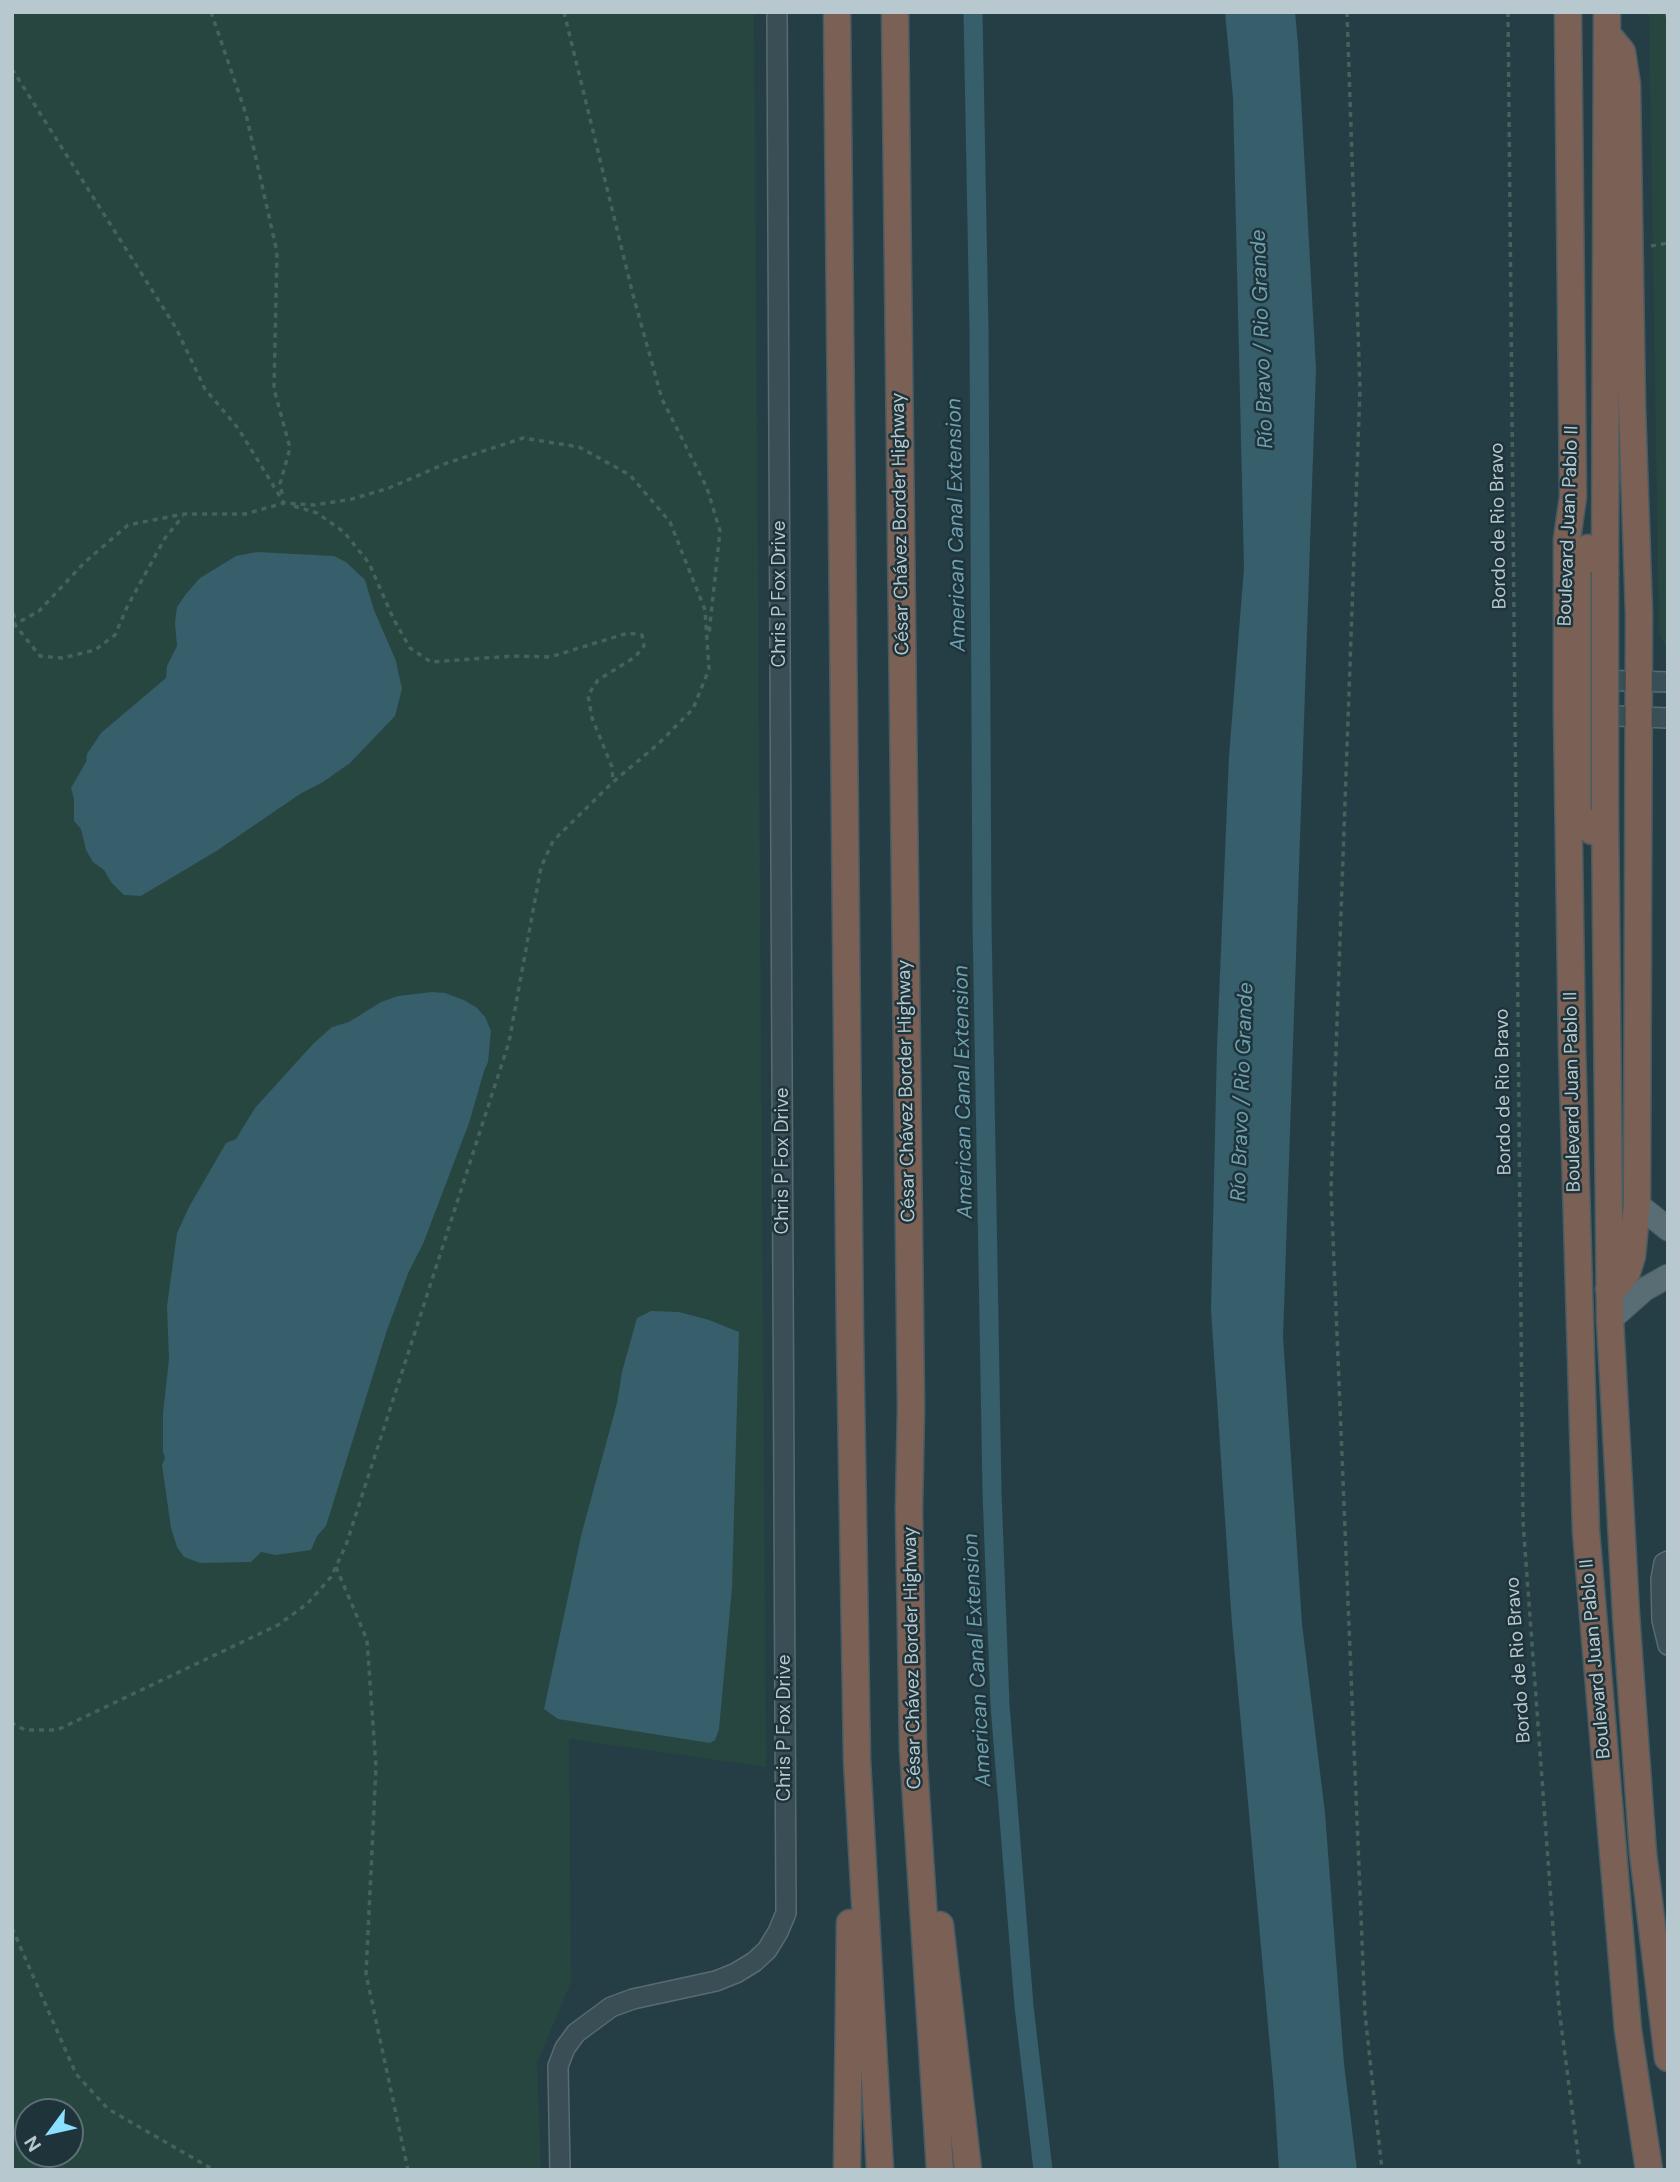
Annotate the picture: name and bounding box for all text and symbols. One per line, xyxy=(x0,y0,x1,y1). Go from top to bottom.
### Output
water label: Río Bravo / Rio Grande xyxy=(1247,229,1279,449)
street label: César Chávez Border Highway xyxy=(887,392,915,656)
water label: American Canal Extension xyxy=(942,398,972,652)
street label: Boulevard Juan Pablo II xyxy=(1554,425,1584,627)
street label: Bordo de Rio Bravo xyxy=(1486,442,1512,610)
street label: Chris P Fox Drive xyxy=(769,521,791,667)
street label: César Chávez Border Highway xyxy=(893,959,921,1223)
water label: American Canal Extension xyxy=(949,965,979,1219)
water label: Río Bravo / Rio Grande xyxy=(1227,982,1259,1202)
street label: Boulevard Juan Pablo II xyxy=(1560,991,1586,1193)
street label: Bordo de Rio Bravo xyxy=(1491,1008,1517,1176)
street label: Chris P Fox Drive xyxy=(772,1088,794,1234)
street label: César Chávez Border Highway xyxy=(899,1526,927,1790)
water label: American Canal Extension xyxy=(959,1533,997,1787)
street label: Boulevard Juan Pablo II xyxy=(1576,1558,1616,1760)
street label: Bordo de Rio Bravo xyxy=(1502,1576,1536,1744)
street label: Chris P Fox Drive xyxy=(774,1655,796,1801)
north arrow xyxy=(14,2098,84,2168)
text: N xyxy=(18,2131,47,2156)

